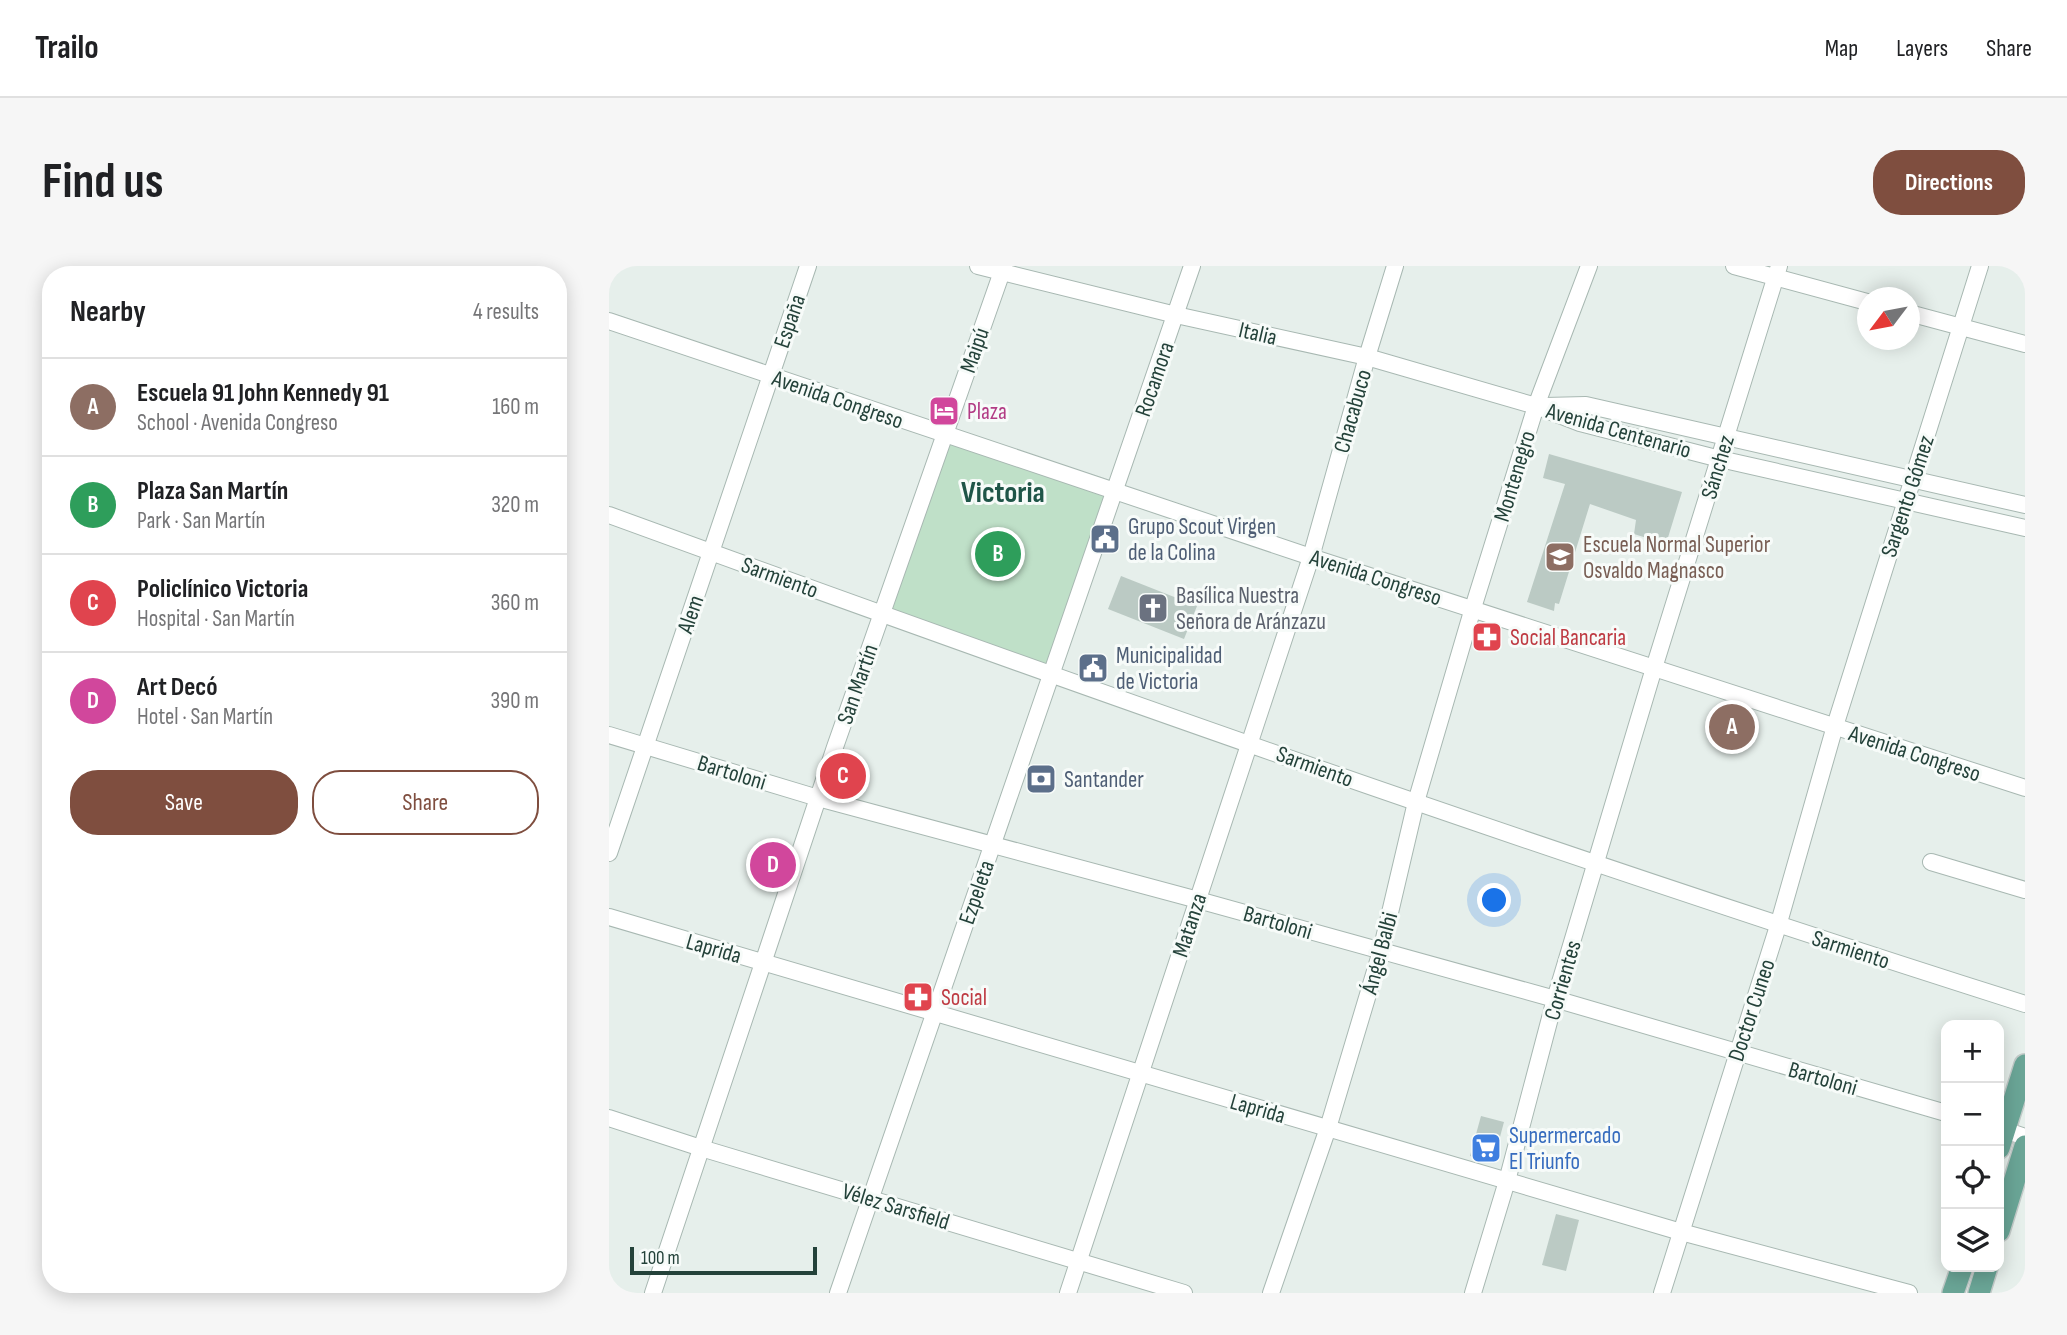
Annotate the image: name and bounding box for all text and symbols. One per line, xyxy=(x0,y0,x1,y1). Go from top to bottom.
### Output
text: Trailo xyxy=(35,28,99,68)
text: Map xyxy=(1825,34,1858,63)
text: Layers xyxy=(1896,34,1948,63)
text: Share xyxy=(1986,34,2032,63)
button: Directions xyxy=(1873,150,2025,215)
text: Find us xyxy=(42,153,164,212)
north arrow xyxy=(1857,287,1920,350)
street label: España xyxy=(768,291,812,352)
text: Nearby xyxy=(70,294,146,330)
text: 4 results xyxy=(473,298,539,326)
street label: Italia xyxy=(1236,316,1280,352)
street label: Maipú xyxy=(954,324,996,377)
street label: Rocamora xyxy=(1129,338,1181,420)
street label: Avenida Congreso xyxy=(768,364,907,435)
street label: Chacabuco xyxy=(1328,366,1378,456)
text: Escuela 91 John Kennedy 91 xyxy=(137,378,389,409)
text: A xyxy=(88,393,98,421)
text: 160 m xyxy=(492,393,539,421)
hotel icon: Plaza xyxy=(927,394,961,428)
street label: Avenida Centenario xyxy=(1542,397,1694,465)
place label: Plaza xyxy=(967,398,1007,426)
text: School · Avenida Congreso xyxy=(137,409,338,437)
street label: Montenegro xyxy=(1488,428,1542,525)
street label: Sánchez xyxy=(1695,432,1741,503)
street label: Sargento Gómez xyxy=(1875,432,1941,561)
district label: Victoria xyxy=(961,475,1045,511)
text: Plaza San Martín xyxy=(137,476,288,507)
text: B xyxy=(88,491,98,519)
text: 320 m xyxy=(491,491,539,519)
text: Park · San Martín xyxy=(137,507,265,535)
place label: Grupo Scout Virgen de la Colina xyxy=(1128,513,1276,567)
public building icon: Grupo Scout Virgen de la Colina xyxy=(1088,522,1122,556)
pin: B xyxy=(975,528,1021,580)
place label: Escuela Normal Superior Osvaldo Magnasco xyxy=(1583,531,1771,585)
school or university icon: Escuela Normal Superior Osvaldo Magnasco xyxy=(1543,540,1577,574)
street label: Avenida Congreso xyxy=(1305,543,1445,612)
street label: Sarmiento xyxy=(737,551,822,605)
text: Policlínico Victoria xyxy=(137,574,308,605)
place label: Basílica Nuestra Señora de Aránzazu xyxy=(1176,582,1326,636)
text: C xyxy=(87,589,99,617)
text: 360 m xyxy=(491,589,539,617)
church icon: Basílica Nuestra Señora de Aránzazu xyxy=(1136,591,1170,625)
street label: Alem xyxy=(671,592,710,638)
text: Hospital · San Martín xyxy=(137,605,295,633)
pharmacy icon: Social Bancaria xyxy=(1470,620,1504,654)
place label: Social Bancaria xyxy=(1510,624,1626,652)
street label: San Martín xyxy=(831,641,885,728)
place label: Municipalidad de Victoria xyxy=(1116,642,1222,696)
public building icon: Municipalidad de Victoria xyxy=(1076,651,1110,685)
text: Art Decó xyxy=(137,672,218,703)
text: D xyxy=(87,687,99,715)
text: 390 m xyxy=(490,687,539,715)
pin: A xyxy=(1709,701,1755,753)
text: Hotel · San Martín xyxy=(137,703,273,731)
street label: Avenida Congreso xyxy=(1844,719,1984,788)
street label: Sarmiento xyxy=(1272,740,1357,794)
street label: Bartoloni xyxy=(694,749,769,797)
pin: C xyxy=(820,750,866,802)
bank icon: Santander xyxy=(1024,762,1058,796)
place label: Santander xyxy=(1064,766,1144,794)
button: Save xyxy=(70,770,298,835)
button: Share xyxy=(312,770,539,835)
pin: D xyxy=(750,839,796,891)
street label: Ezpeleta xyxy=(953,857,1001,928)
your location xyxy=(1477,883,1511,917)
street label: Matanza xyxy=(1167,890,1213,961)
street label: Bartoloni xyxy=(1240,900,1315,946)
street label: Ángel Balbi xyxy=(1355,909,1404,998)
street label: Sarmiento xyxy=(1808,924,1893,976)
street label: Laprida xyxy=(683,928,745,970)
street label: Corrientes xyxy=(1538,937,1588,1023)
street label: Doctor Cuneo xyxy=(1722,956,1782,1065)
pharmacy icon: Social xyxy=(901,980,935,1014)
place label: Social xyxy=(941,984,987,1012)
map controls xyxy=(1941,1020,2004,1272)
button: + xyxy=(1941,1020,2004,1083)
street label: Bartoloni xyxy=(1785,1056,1860,1102)
button: − xyxy=(1941,1083,2004,1146)
street label: Laprida xyxy=(1227,1088,1289,1130)
place label: Supermercado El Triunfo xyxy=(1509,1122,1621,1176)
supermarket icon: Supermercado El Triunfo xyxy=(1469,1131,1503,1165)
button: locate xyxy=(1941,1146,2004,1209)
street label: Vélez Sarsfield xyxy=(839,1177,953,1237)
button: layers xyxy=(1941,1209,2004,1272)
scale bar xyxy=(630,1244,817,1276)
text: 100 m xyxy=(641,1247,680,1270)

